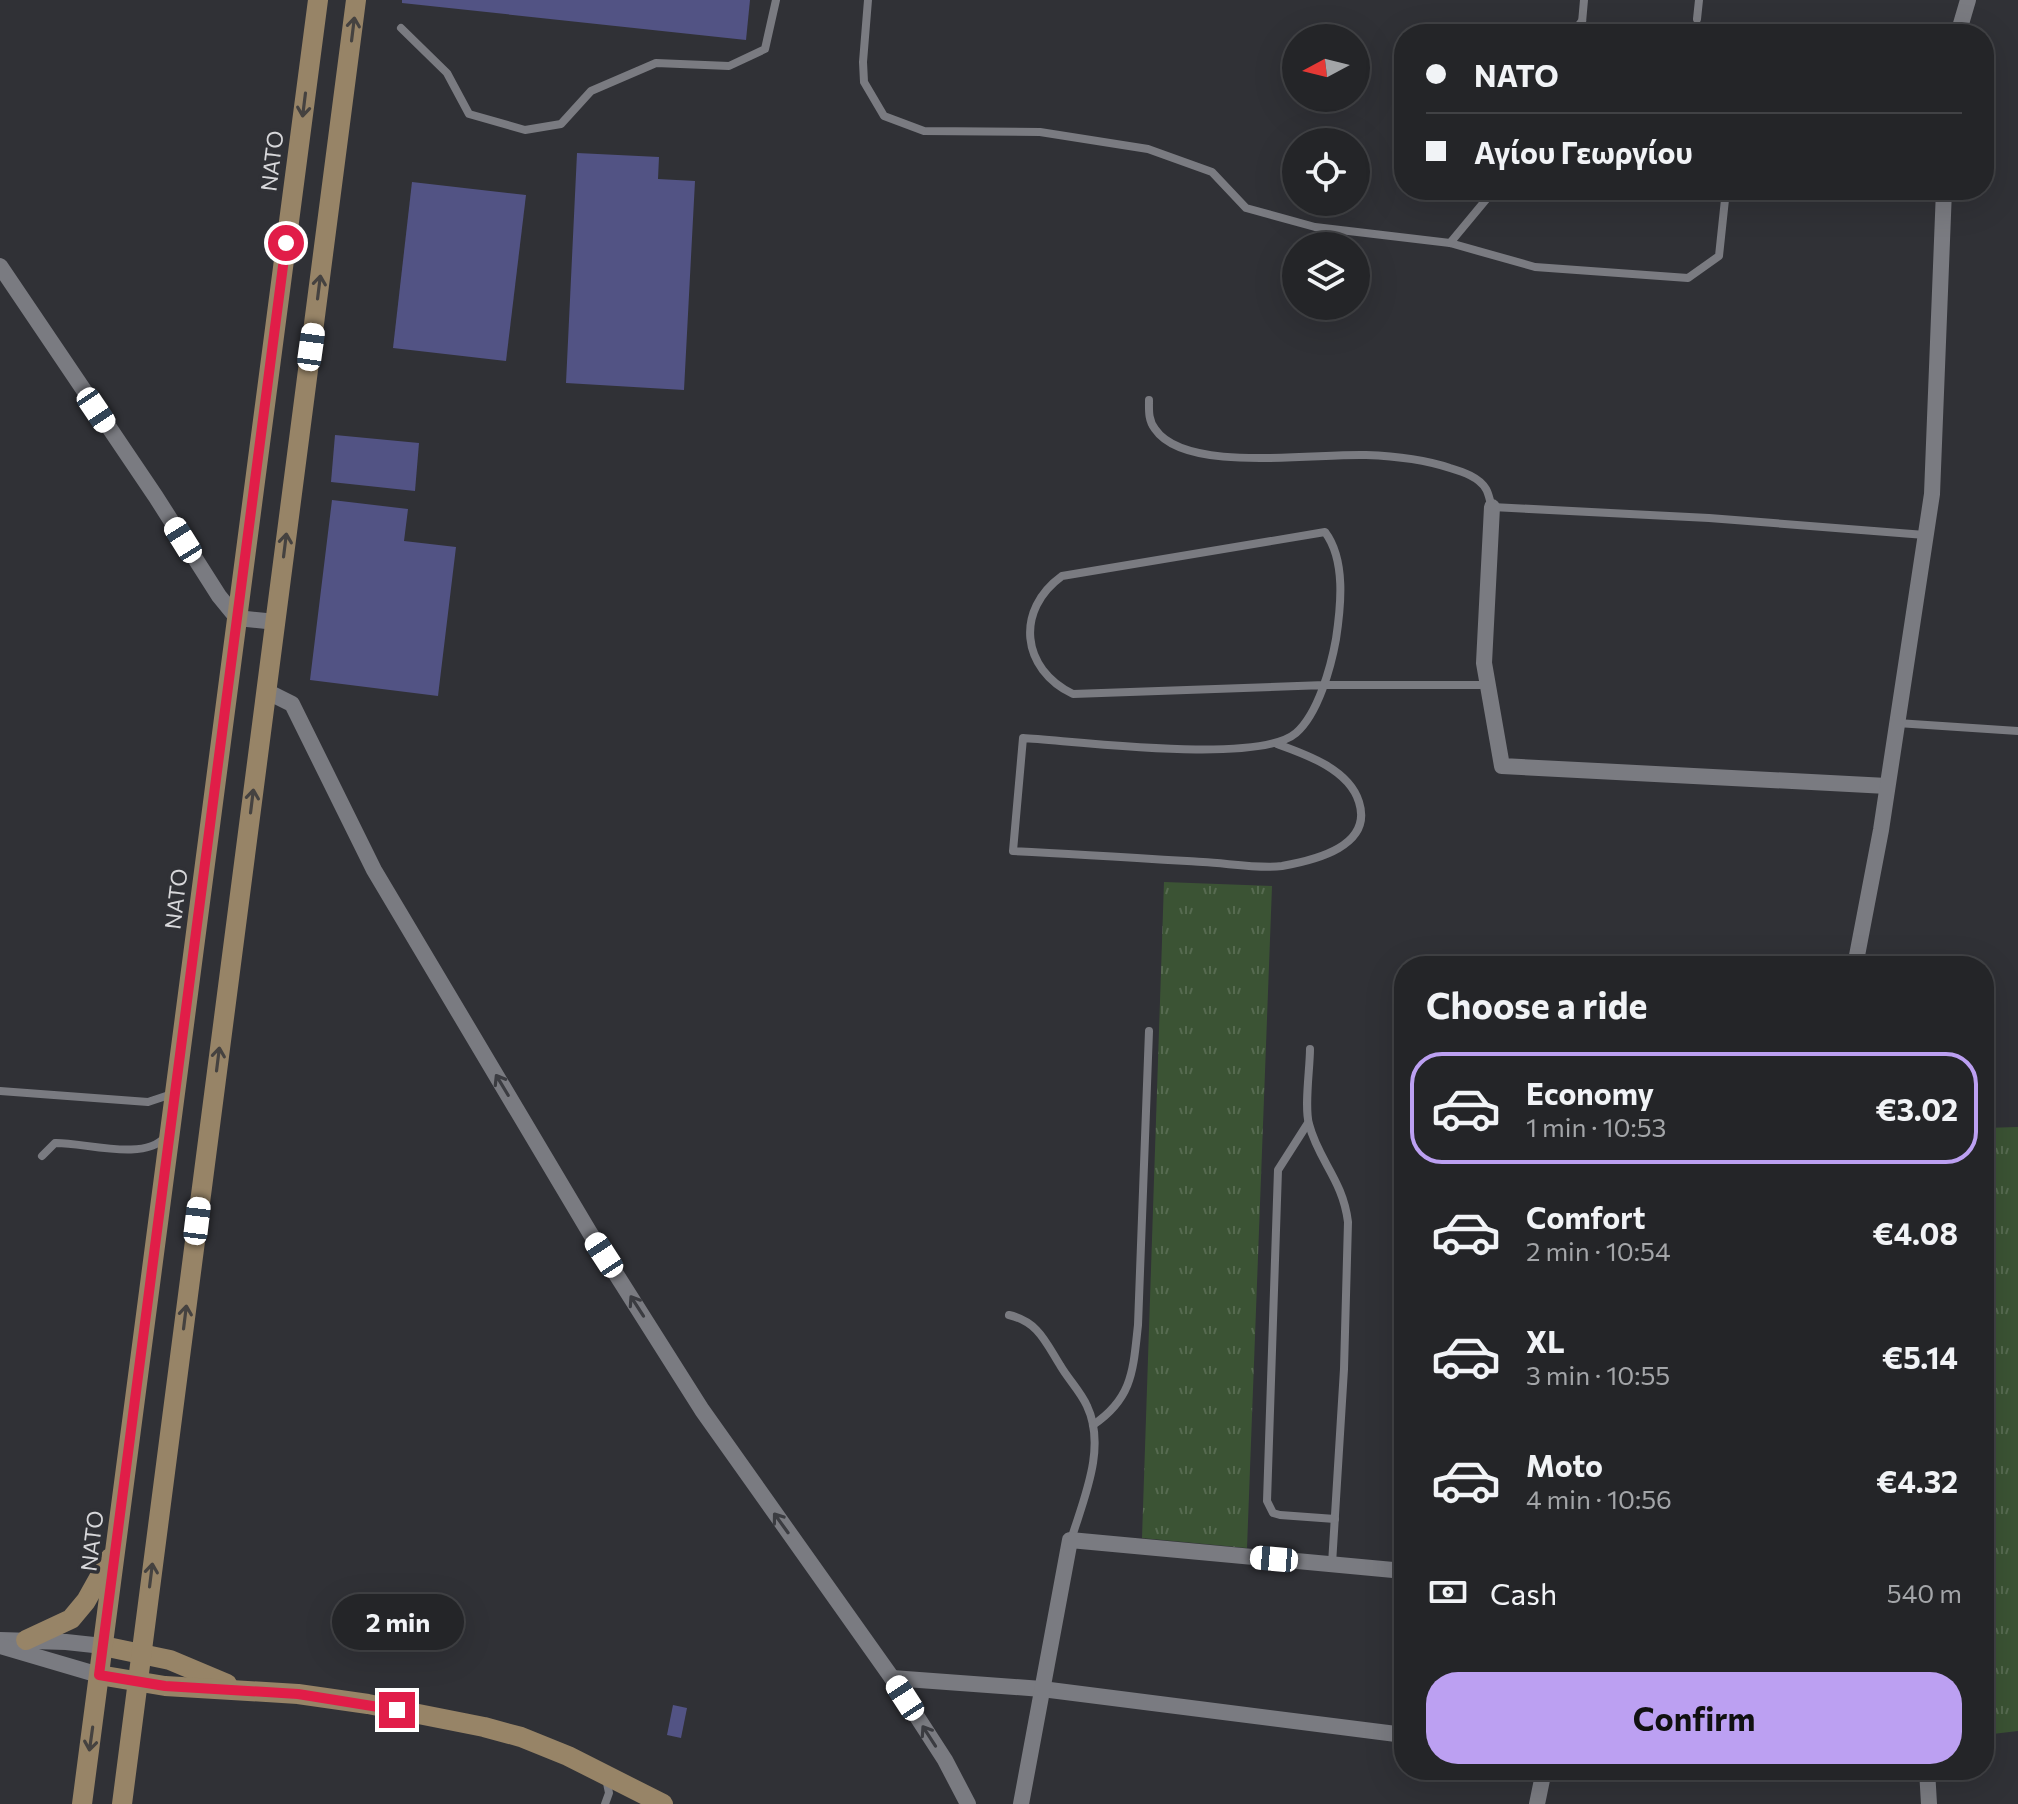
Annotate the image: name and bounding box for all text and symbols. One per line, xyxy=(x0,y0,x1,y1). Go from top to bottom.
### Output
one-way arrow xyxy=(345,16,360,43)
north arrow xyxy=(1282,24,1370,112)
map controls xyxy=(1282,24,1370,320)
text: ΝΑΤΟ xyxy=(1474,56,1559,93)
one-way arrow xyxy=(296,92,311,117)
button: locate xyxy=(1282,128,1370,216)
street label: ΝΑΤΟ xyxy=(254,129,289,193)
text: Αγίου Γεωργίου xyxy=(1474,133,1693,170)
route start xyxy=(268,225,304,261)
button: layers xyxy=(1282,232,1370,320)
one-way arrow xyxy=(312,275,327,300)
car xyxy=(296,322,326,372)
car xyxy=(73,383,119,437)
car xyxy=(160,513,206,567)
one-way arrow xyxy=(278,532,293,559)
one-way arrow xyxy=(245,789,260,815)
street label: ΝΑΤΟ xyxy=(158,867,193,931)
text: Choose a ride xyxy=(1426,982,1647,1026)
one-way arrow xyxy=(211,1046,226,1073)
icon: car xyxy=(1430,1072,1502,1144)
one-way arrow xyxy=(493,1074,509,1097)
text: Economy xyxy=(1526,1074,1654,1111)
text: €3.02 xyxy=(1875,1090,1958,1127)
text: 1 min · 10:53 xyxy=(1526,1111,1666,1142)
car xyxy=(182,1196,212,1246)
icon: car xyxy=(1430,1196,1502,1268)
text: Comfort xyxy=(1526,1198,1645,1235)
text: €4.08 xyxy=(1873,1214,1958,1251)
car xyxy=(581,1228,627,1282)
text: 2 min · 10:54 xyxy=(1526,1235,1671,1266)
one-way arrow xyxy=(629,1296,646,1318)
one-way arrow xyxy=(178,1305,193,1330)
icon: car xyxy=(1430,1320,1502,1392)
text: XL xyxy=(1526,1322,1565,1359)
text: €5.14 xyxy=(1882,1338,1958,1375)
text: 3 min · 10:55 xyxy=(1526,1359,1670,1390)
icon: car xyxy=(1430,1444,1502,1516)
text: Moto xyxy=(1526,1446,1603,1483)
text: €4.32 xyxy=(1876,1462,1958,1499)
text: 4 min · 10:56 xyxy=(1526,1483,1672,1514)
street label: ΝΑΤΟ xyxy=(74,1509,109,1573)
one-way arrow xyxy=(773,1513,790,1534)
car xyxy=(1249,1545,1299,1573)
one-way arrow xyxy=(144,1563,159,1588)
icon: cash xyxy=(1426,1570,1470,1614)
text: Cash xyxy=(1490,1574,1557,1611)
text: 540 m xyxy=(1887,1577,1962,1608)
callout: 2 min xyxy=(331,1594,463,1650)
text: 2 min xyxy=(366,1606,430,1637)
car xyxy=(882,1671,928,1725)
button: Confirm xyxy=(1426,1672,1962,1764)
route end xyxy=(379,1692,415,1728)
one-way arrow xyxy=(83,1726,98,1752)
one-way arrow xyxy=(921,1726,938,1748)

